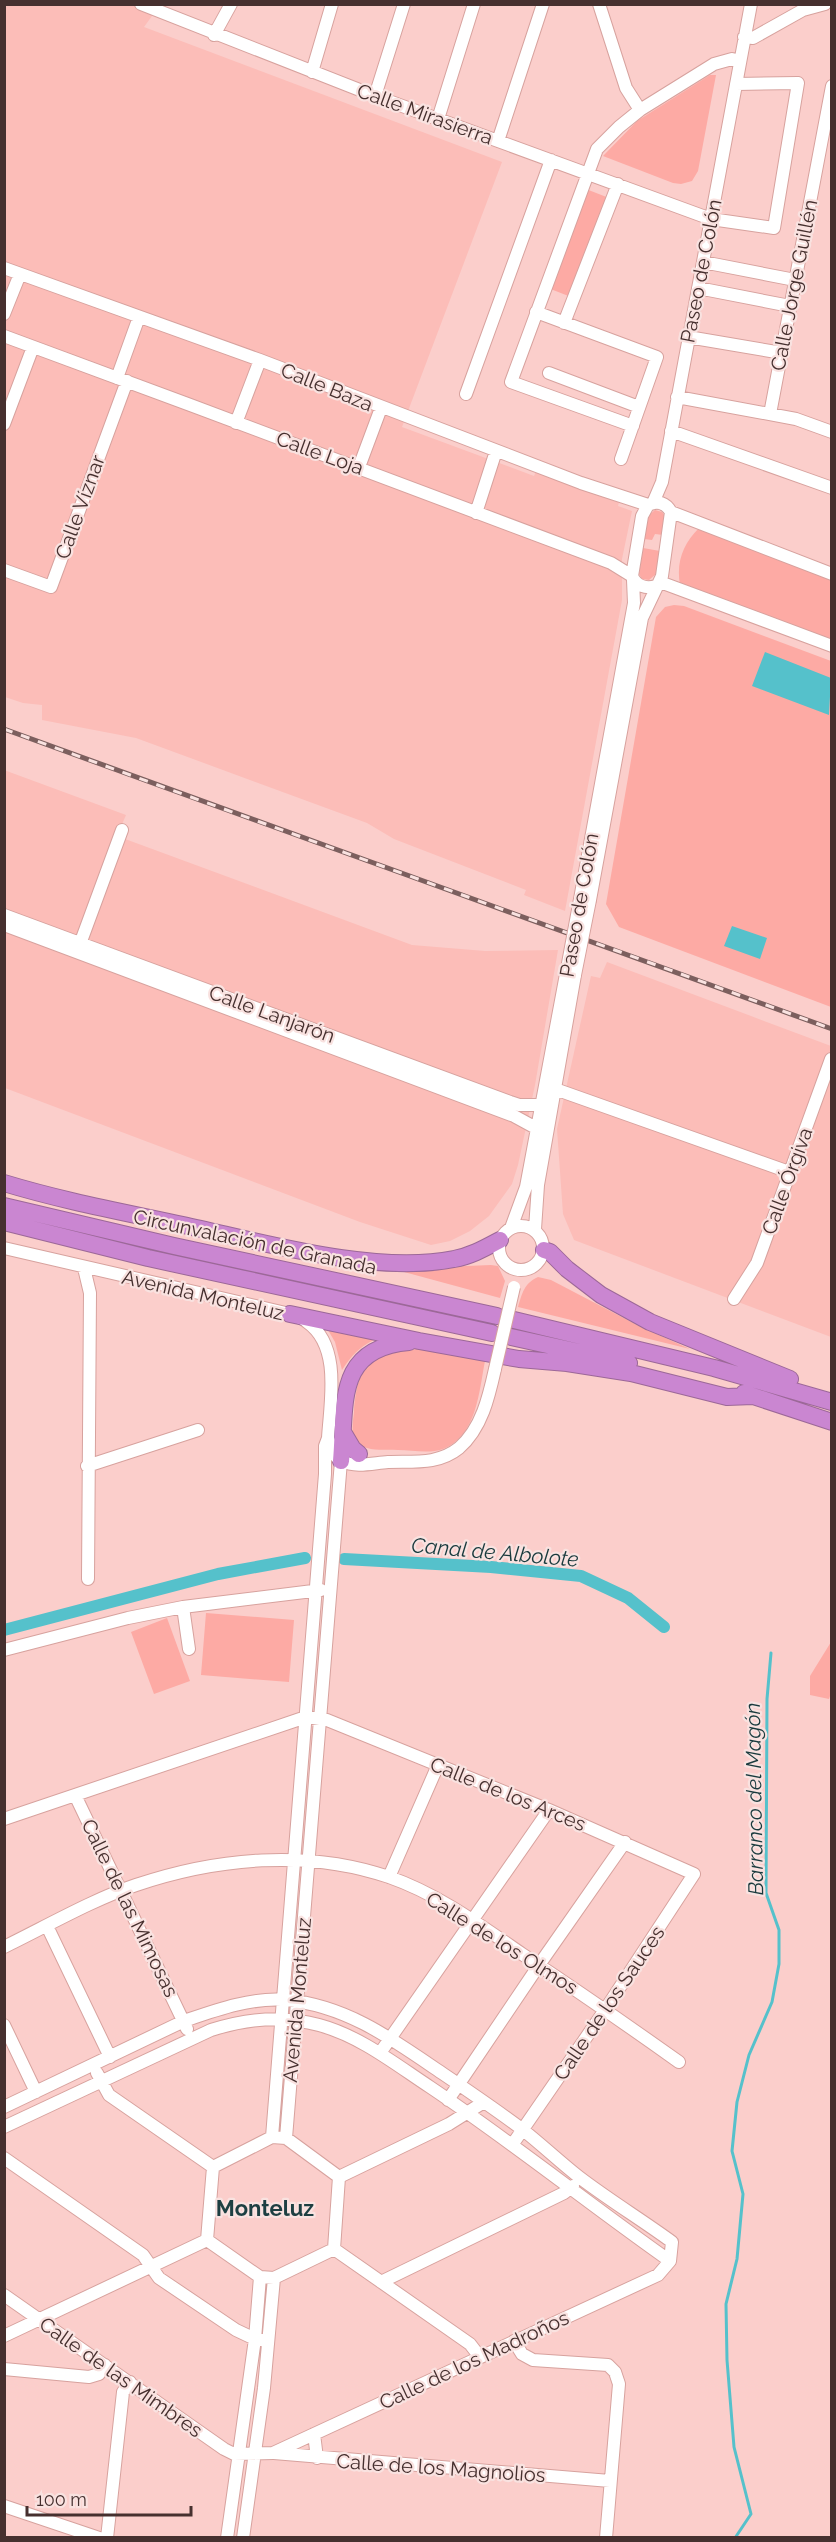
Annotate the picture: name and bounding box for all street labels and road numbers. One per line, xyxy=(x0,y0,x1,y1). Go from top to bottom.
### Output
street label: Calle Mirasierra xyxy=(354,78,496,150)
street label: Paseo de Colón xyxy=(675,197,727,345)
street label: Calle Jorge Guillén xyxy=(766,197,822,373)
street label: Calle Baza xyxy=(277,358,377,416)
street label: Calle Loja xyxy=(273,426,367,480)
street label: Calle Víznar xyxy=(50,452,110,562)
street label: Paseo de Colón xyxy=(555,831,603,979)
street label: Calle Lanjarón xyxy=(206,980,338,1048)
street label: Calle Órgiva xyxy=(757,1124,817,1238)
street label: Circunvalación de Granada xyxy=(131,1204,379,1280)
street label: Avenida Monteluz xyxy=(120,1265,287,1325)
street label: Calle de los Arces xyxy=(427,1752,589,1836)
street label: Calle de las Mimosas xyxy=(76,1815,184,2001)
street label: Calle de los Olmos xyxy=(422,1887,582,1999)
street label: Avenida Monteluz xyxy=(278,1916,316,2084)
street label: Calle de los Sauces xyxy=(548,1921,670,2085)
street label: Calle de los Madroños xyxy=(375,2306,573,2414)
street label: Calle de las Mimbres xyxy=(35,2312,207,2442)
street label: Calle de los Magnolios xyxy=(336,2449,546,2487)

